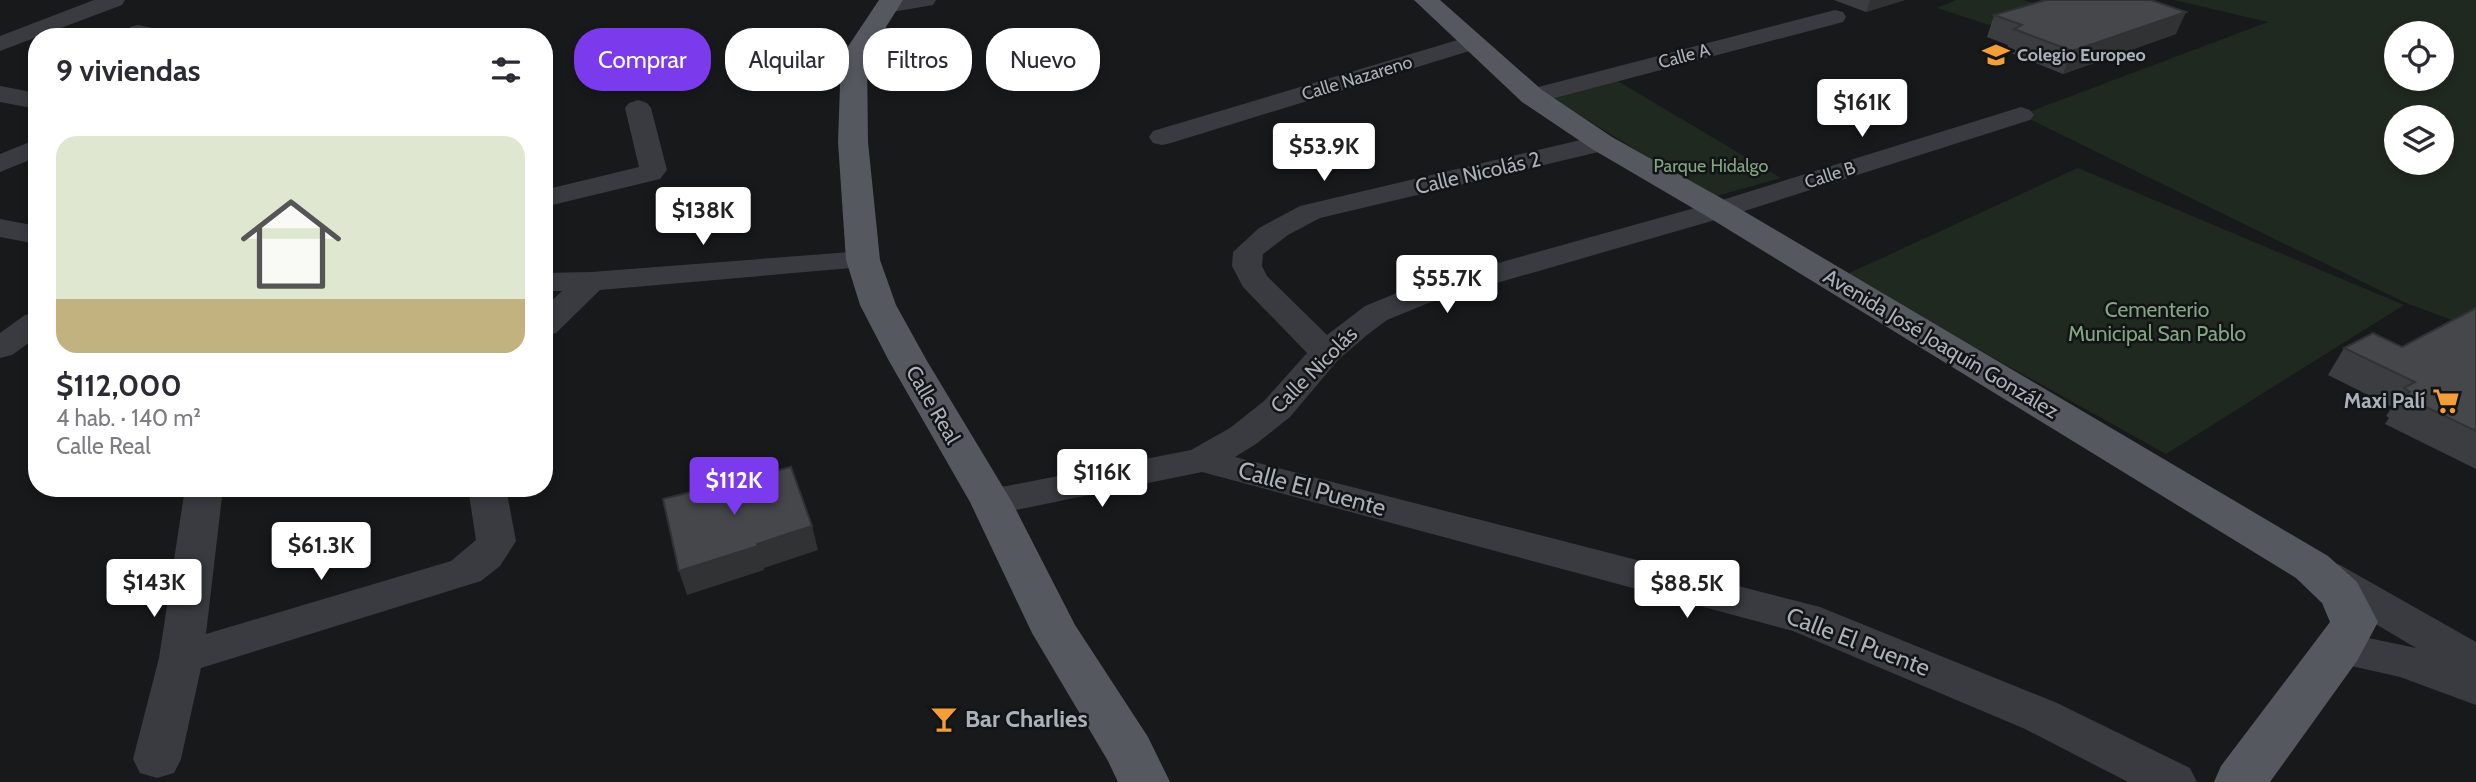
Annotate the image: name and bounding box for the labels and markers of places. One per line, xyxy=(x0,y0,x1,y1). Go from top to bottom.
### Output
school or university icon: Colegio Europeo xyxy=(1981,40,2011,70)
place label: Colegio Europeo xyxy=(2017,44,2146,66)
pin: $161K xyxy=(1813,80,1911,139)
pin: $53.9K xyxy=(1267,124,1381,183)
pin: $138K xyxy=(654,188,752,247)
pin: $55.7K xyxy=(1390,256,1504,315)
supermarket icon: Maxi Palí xyxy=(2431,386,2461,416)
place label: Maxi Palí xyxy=(2344,388,2425,413)
pin: $116K xyxy=(1053,449,1151,509)
pin: $112K xyxy=(685,458,783,517)
pin: $61.3K xyxy=(264,522,378,582)
pin: $143K xyxy=(105,560,203,619)
pin: $88.5K xyxy=(1630,560,1744,620)
bar icon: Bar Charlies xyxy=(929,704,959,734)
place label: Bar Charlies xyxy=(965,704,1088,733)

